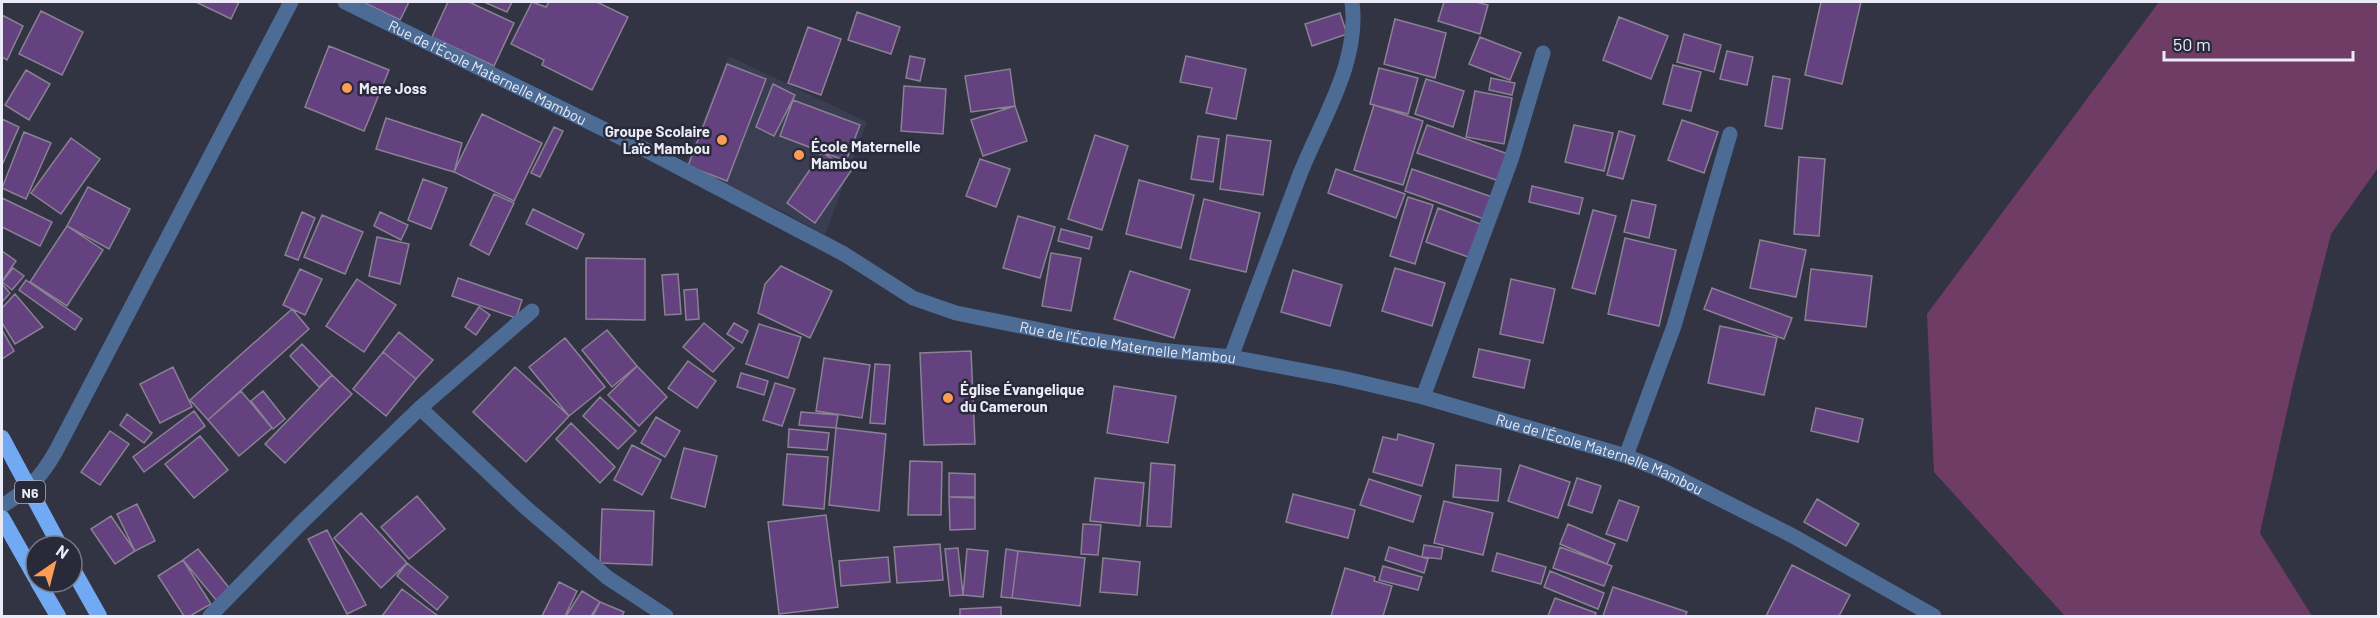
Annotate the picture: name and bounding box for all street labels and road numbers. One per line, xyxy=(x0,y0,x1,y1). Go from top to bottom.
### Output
street label: Rue de l'École Maternelle Mambou xyxy=(386,16,590,128)
street label: Rue de l'École Maternelle Mambou xyxy=(1018,317,1238,367)
street label: Rue de l'École Maternelle Mambou xyxy=(1494,410,1706,498)
road number: N6 xyxy=(15,481,45,503)

